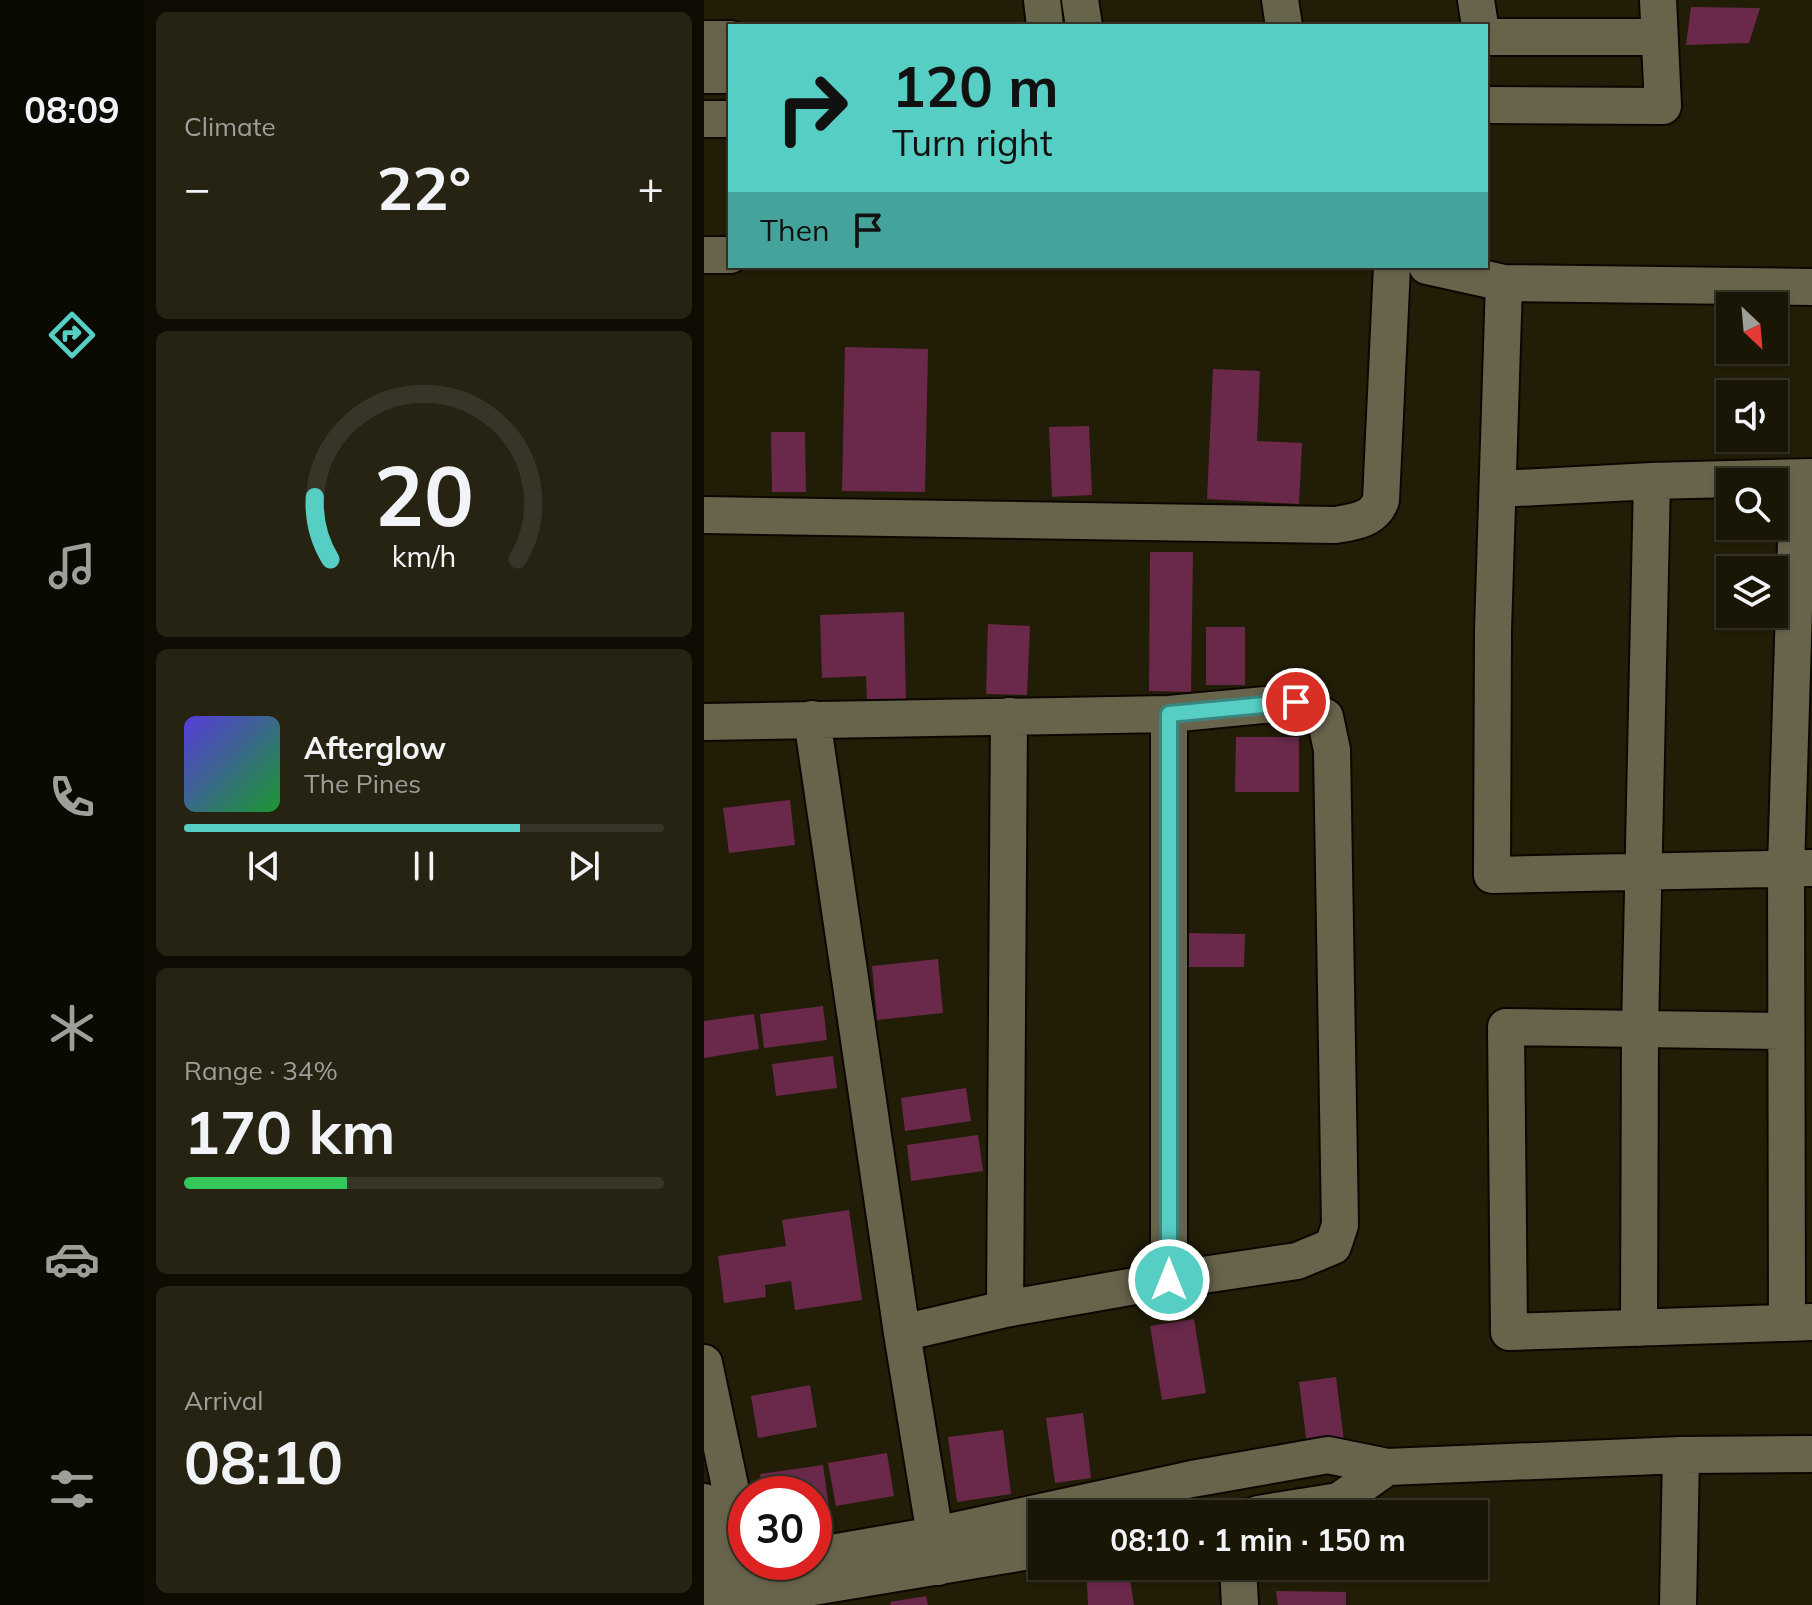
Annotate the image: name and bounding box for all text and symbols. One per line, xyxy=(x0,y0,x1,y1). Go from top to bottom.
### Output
text: 120 m xyxy=(892,51,1059,121)
icon: right xyxy=(760,56,864,160)
text: 08:09 xyxy=(24,87,120,132)
text: Climate xyxy=(184,110,276,143)
text: Turn right xyxy=(892,120,1053,165)
text: 22° xyxy=(377,150,471,225)
text: − xyxy=(184,160,210,215)
text: + xyxy=(638,160,664,215)
icon: arrive xyxy=(846,208,890,252)
text: Then xyxy=(760,211,830,249)
north arrow xyxy=(1716,292,1788,364)
map controls xyxy=(1716,292,1788,628)
icon: directions xyxy=(44,307,100,363)
button: sound xyxy=(1716,380,1788,452)
text: 20 xyxy=(374,441,474,546)
button: search xyxy=(1716,468,1788,540)
icon: music xyxy=(44,538,100,594)
text: km/h xyxy=(392,538,456,574)
button: layers xyxy=(1716,556,1788,628)
pin xyxy=(1262,668,1330,736)
icon: arrive xyxy=(1274,680,1318,724)
text: Afterglow xyxy=(304,729,446,767)
text: The Pines xyxy=(304,767,421,800)
icon: phone xyxy=(44,769,100,825)
icon: previous xyxy=(242,844,286,888)
icon: pause xyxy=(402,844,446,888)
icon: next xyxy=(562,844,606,888)
icon: climate xyxy=(44,1000,100,1056)
text: Range · 34% xyxy=(184,1054,338,1087)
text: 170 km xyxy=(184,1094,396,1169)
icon: car xyxy=(44,1231,100,1287)
position arrow xyxy=(1127,1238,1211,1322)
text: Arrival xyxy=(184,1384,264,1417)
text: 08:10 xyxy=(184,1424,343,1499)
icon: filters xyxy=(44,1461,100,1517)
speed limit sign: 30 xyxy=(728,1476,832,1580)
text: 08:10 · 1 min · 150 m xyxy=(1110,1521,1406,1559)

